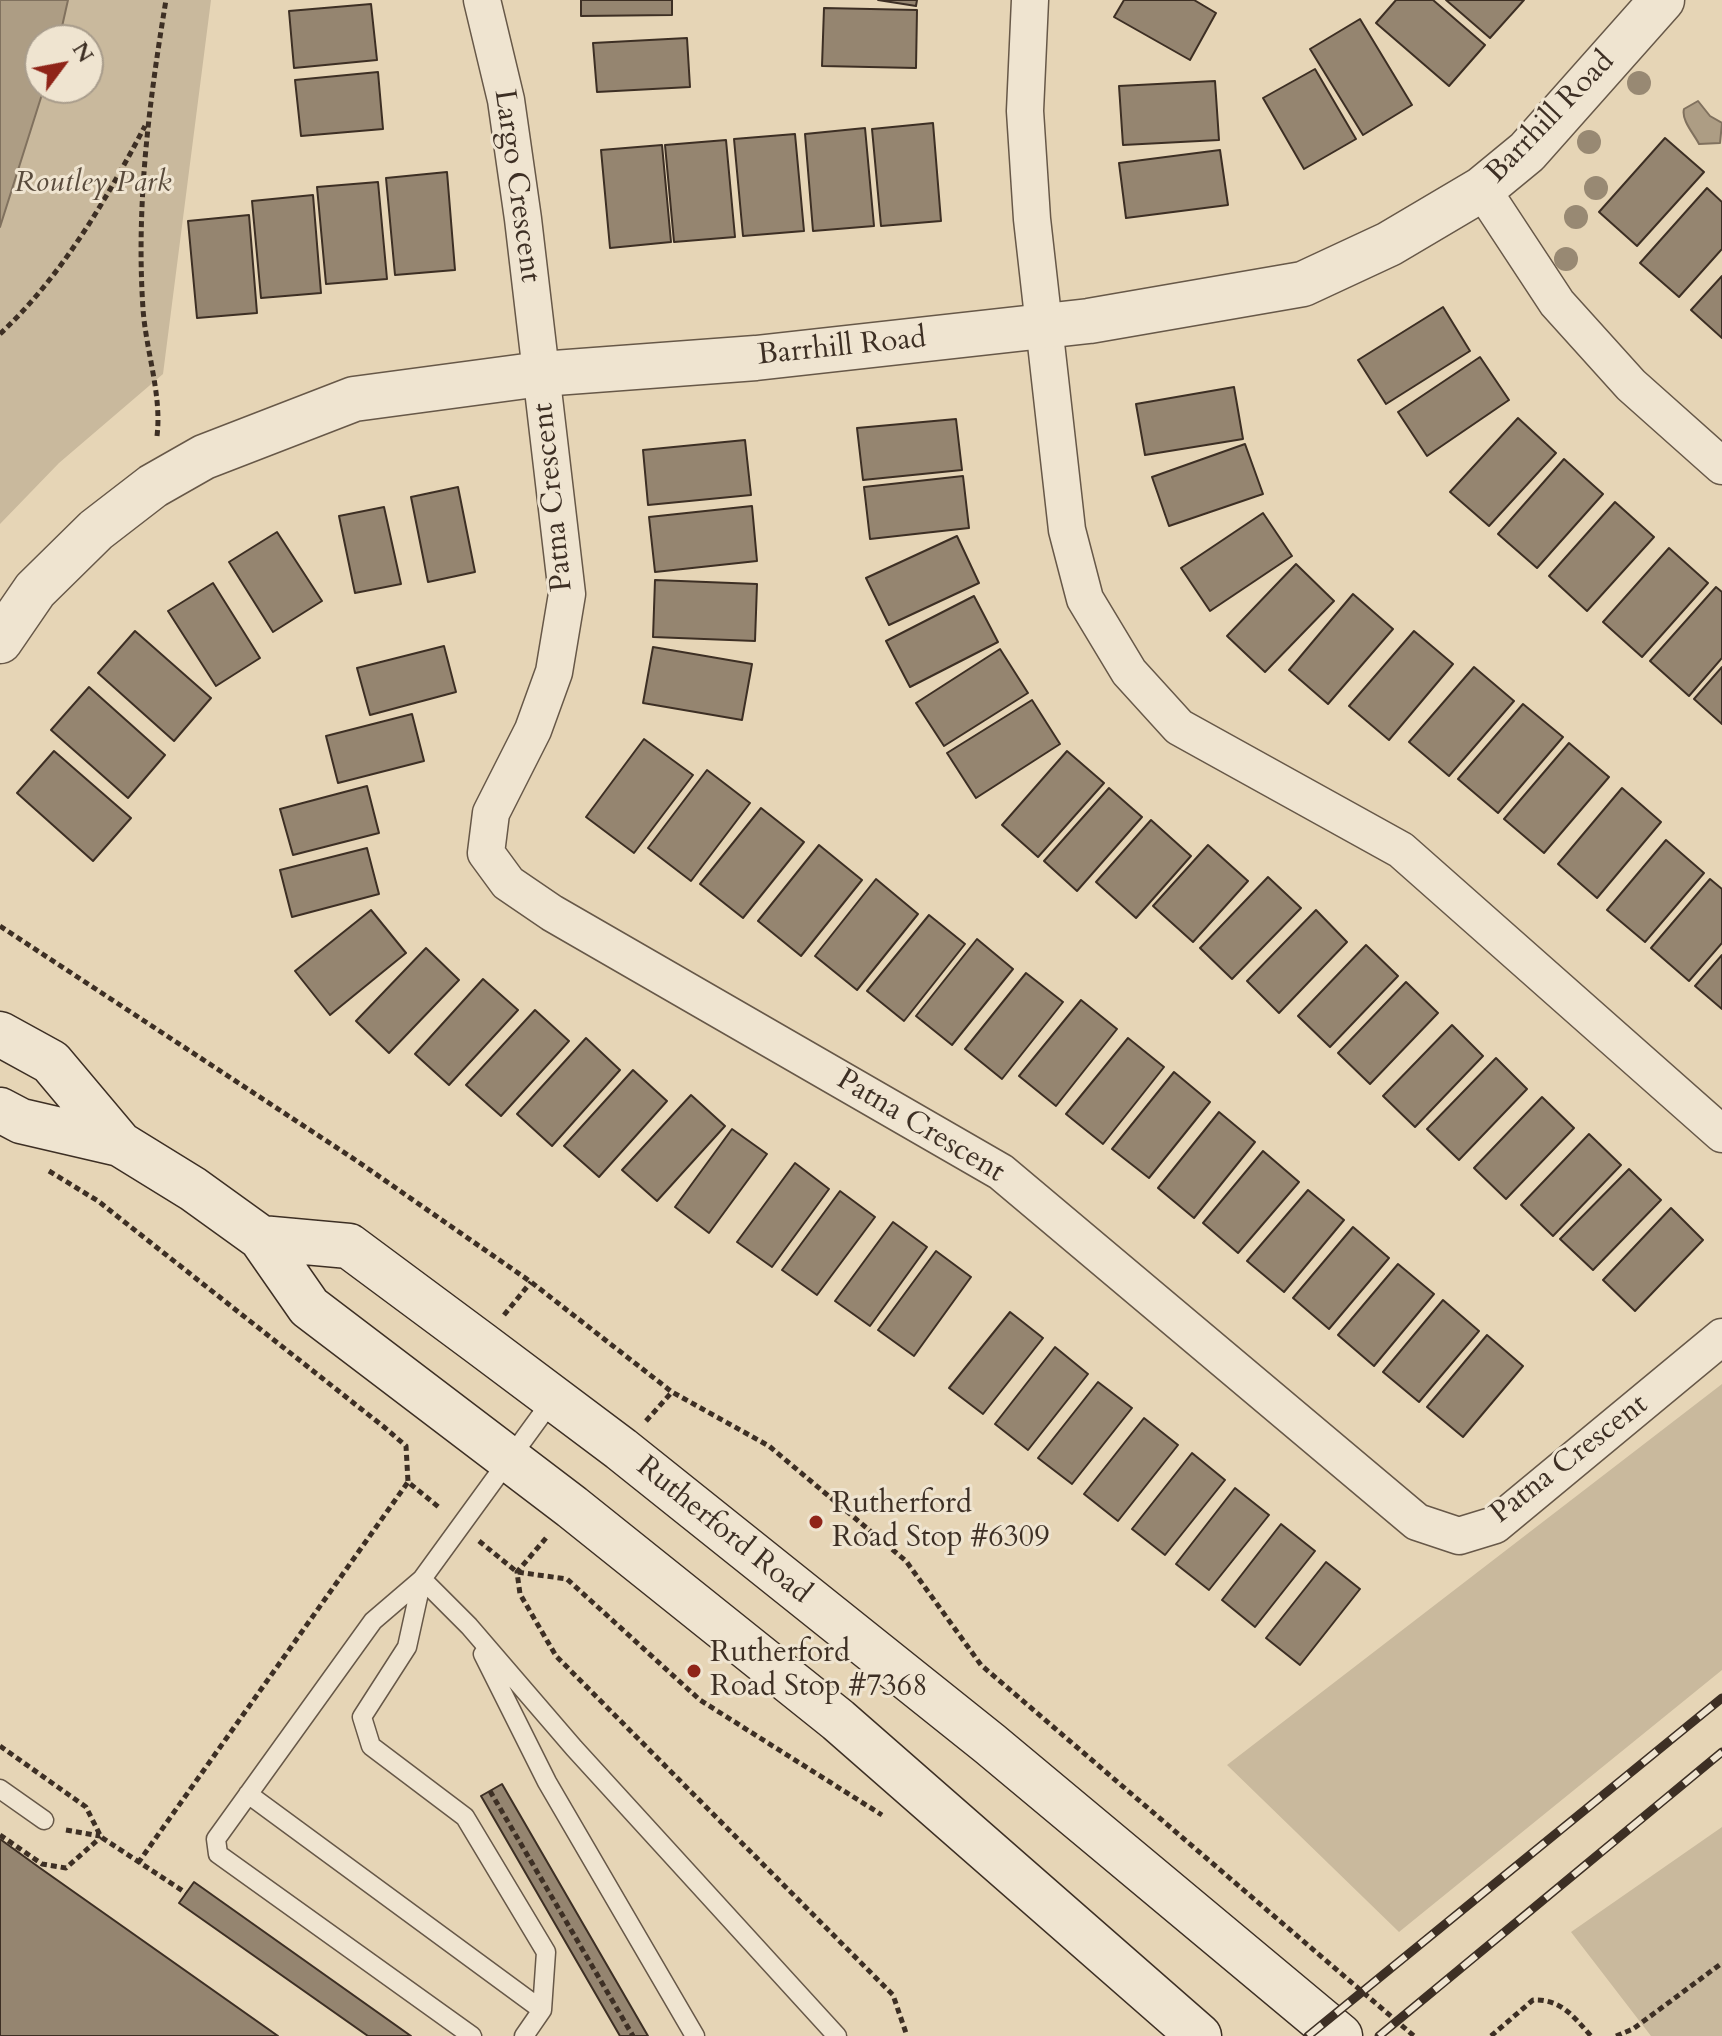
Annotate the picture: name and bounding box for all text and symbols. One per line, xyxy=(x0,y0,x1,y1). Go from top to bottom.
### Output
north arrow xyxy=(24,24,104,104)
text: N xyxy=(65,36,100,68)
street label: Barrhill Road xyxy=(1479,45,1623,191)
street label: Largo Crescent xyxy=(485,87,547,285)
park label: Routley Park xyxy=(14,166,172,202)
street label: Barrhill Road xyxy=(756,321,928,375)
street label: Patna Crescent xyxy=(526,401,582,593)
street label: Patna Crescent xyxy=(829,1063,1011,1191)
street label: Patna Crescent xyxy=(1484,1387,1656,1533)
street label: Rutherford Road xyxy=(629,1450,817,1612)
place label: Rutherford Road Stop #6309 xyxy=(832,1487,1050,1558)
marker: Rutherford Road Stop #6309 xyxy=(807,1513,825,1531)
place label: Rutherford Road Stop #7368 xyxy=(710,1636,928,1706)
marker: Rutherford Road Stop #7368 xyxy=(685,1662,703,1680)

